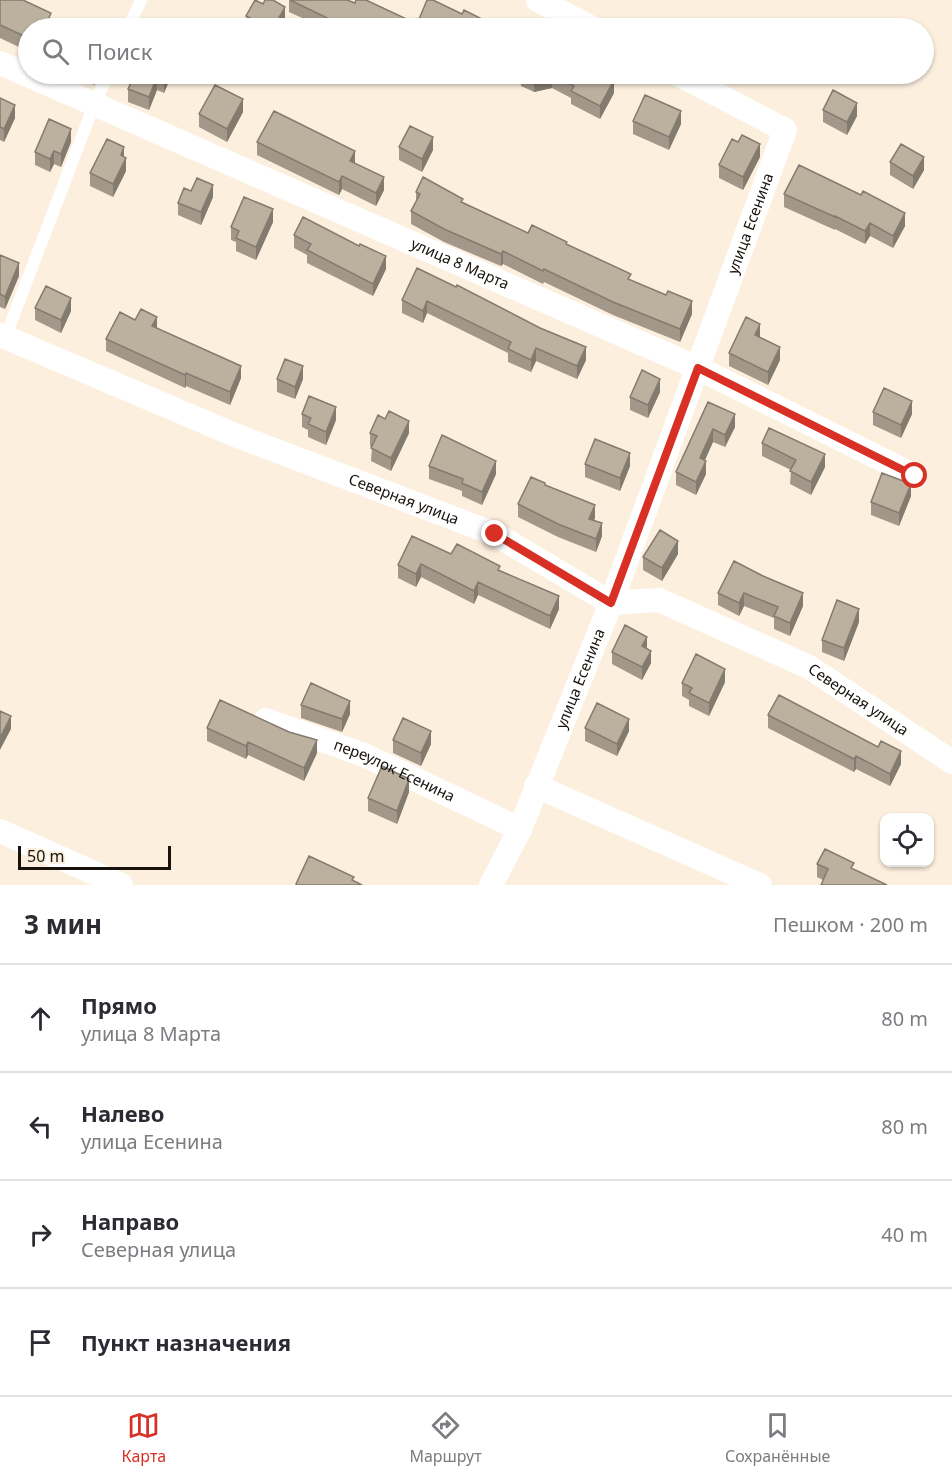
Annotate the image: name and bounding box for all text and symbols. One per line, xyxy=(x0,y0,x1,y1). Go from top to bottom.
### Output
search box xyxy=(18,18,934,84)
icon: search xyxy=(39,35,72,68)
text: Поиск xyxy=(87,36,152,66)
street label: улица Есенина xyxy=(722,170,777,277)
street label: улица 8 Марта xyxy=(408,233,513,293)
route start xyxy=(901,462,927,488)
street label: Северная улица xyxy=(346,468,462,528)
route end xyxy=(481,520,507,546)
street label: улица Есенина xyxy=(550,625,609,732)
street label: Северная улица xyxy=(805,658,913,739)
street label: переулок Есенина xyxy=(331,734,458,806)
map controls xyxy=(880,813,934,867)
button: locate xyxy=(880,813,934,867)
scale bar xyxy=(18,843,171,870)
text: 50 m xyxy=(27,845,64,867)
text: 3 мин xyxy=(24,906,102,942)
text: Пешком · 200 m xyxy=(773,911,928,938)
text: Прямо xyxy=(81,990,157,1020)
icon: ahead xyxy=(24,1002,57,1035)
text: 80 m xyxy=(881,1005,928,1032)
text: улица 8 Марта xyxy=(81,1020,221,1047)
text: Налево xyxy=(81,1098,164,1128)
icon: left xyxy=(24,1110,57,1143)
text: 80 m xyxy=(881,1113,928,1140)
text: улица Есенина xyxy=(81,1128,223,1155)
text: Направо xyxy=(81,1206,179,1236)
icon: right xyxy=(24,1218,57,1251)
text: 40 m xyxy=(881,1221,928,1248)
text: Северная улица xyxy=(81,1236,236,1263)
icon: arrive xyxy=(24,1326,57,1359)
text: Пункт назначения xyxy=(81,1327,291,1357)
tab: Карта xyxy=(122,1409,166,1467)
tab: Маршрут xyxy=(409,1409,482,1467)
tab: Сохранённые xyxy=(725,1409,830,1467)

